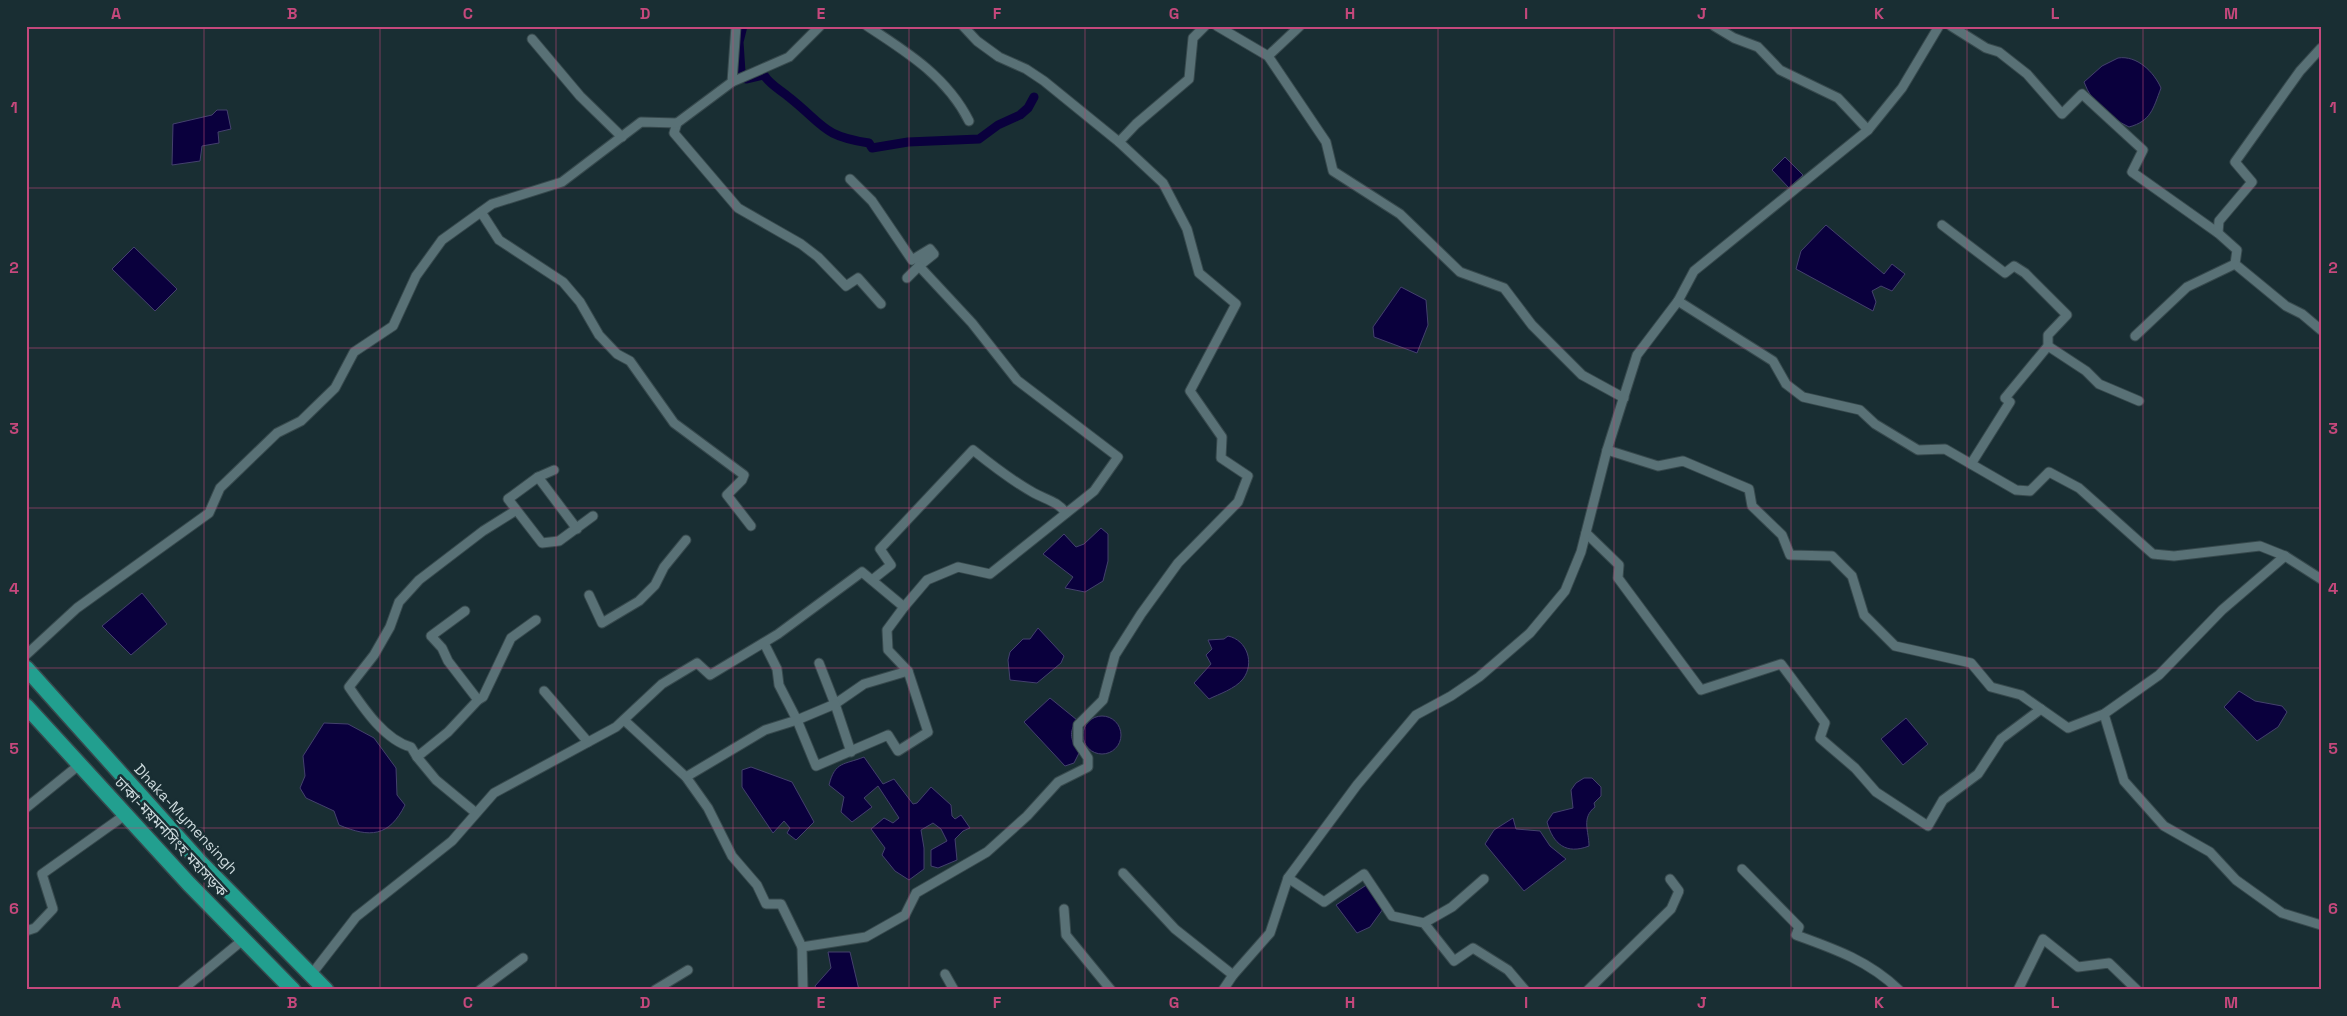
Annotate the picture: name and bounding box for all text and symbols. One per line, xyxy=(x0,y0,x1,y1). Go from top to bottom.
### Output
text: A xyxy=(111,3,121,24)
text: B xyxy=(287,3,297,24)
text: C xyxy=(463,3,473,24)
text: D xyxy=(640,3,650,24)
text: E xyxy=(817,3,826,24)
text: F xyxy=(993,3,1002,24)
text: G xyxy=(1169,3,1179,24)
text: H xyxy=(1345,3,1355,24)
text: I xyxy=(1524,3,1528,24)
text: J xyxy=(1697,3,1707,24)
text: K xyxy=(1874,3,1884,24)
text: L xyxy=(2051,3,2060,24)
text: M xyxy=(2224,3,2238,24)
text: 1 xyxy=(10,97,18,118)
text: 1 xyxy=(2329,97,2337,118)
text: 2 xyxy=(9,257,19,278)
text: 2 xyxy=(2328,257,2338,278)
text: 3 xyxy=(9,418,19,439)
text: 3 xyxy=(2328,418,2338,439)
text: 4 xyxy=(9,578,19,599)
text: 4 xyxy=(2328,578,2338,599)
text: 5 xyxy=(9,738,19,759)
text: 5 xyxy=(2328,738,2338,759)
street label: Dhaka-Mymensingh xyxy=(130,760,242,878)
street label: ঢাকা-ময়মনসিংহ মহাসড়ক xyxy=(110,772,232,901)
text: 6 xyxy=(9,898,19,919)
text: 6 xyxy=(2328,898,2338,919)
text: A xyxy=(111,992,121,1013)
text: B xyxy=(287,992,297,1013)
text: C xyxy=(463,992,473,1013)
text: D xyxy=(640,992,650,1013)
text: E xyxy=(817,992,826,1013)
text: F xyxy=(993,992,1002,1013)
text: G xyxy=(1169,992,1179,1013)
text: H xyxy=(1345,992,1355,1013)
text: I xyxy=(1524,992,1528,1013)
text: J xyxy=(1697,992,1707,1013)
text: K xyxy=(1874,992,1884,1013)
text: L xyxy=(2051,992,2060,1013)
text: M xyxy=(2224,992,2238,1013)

